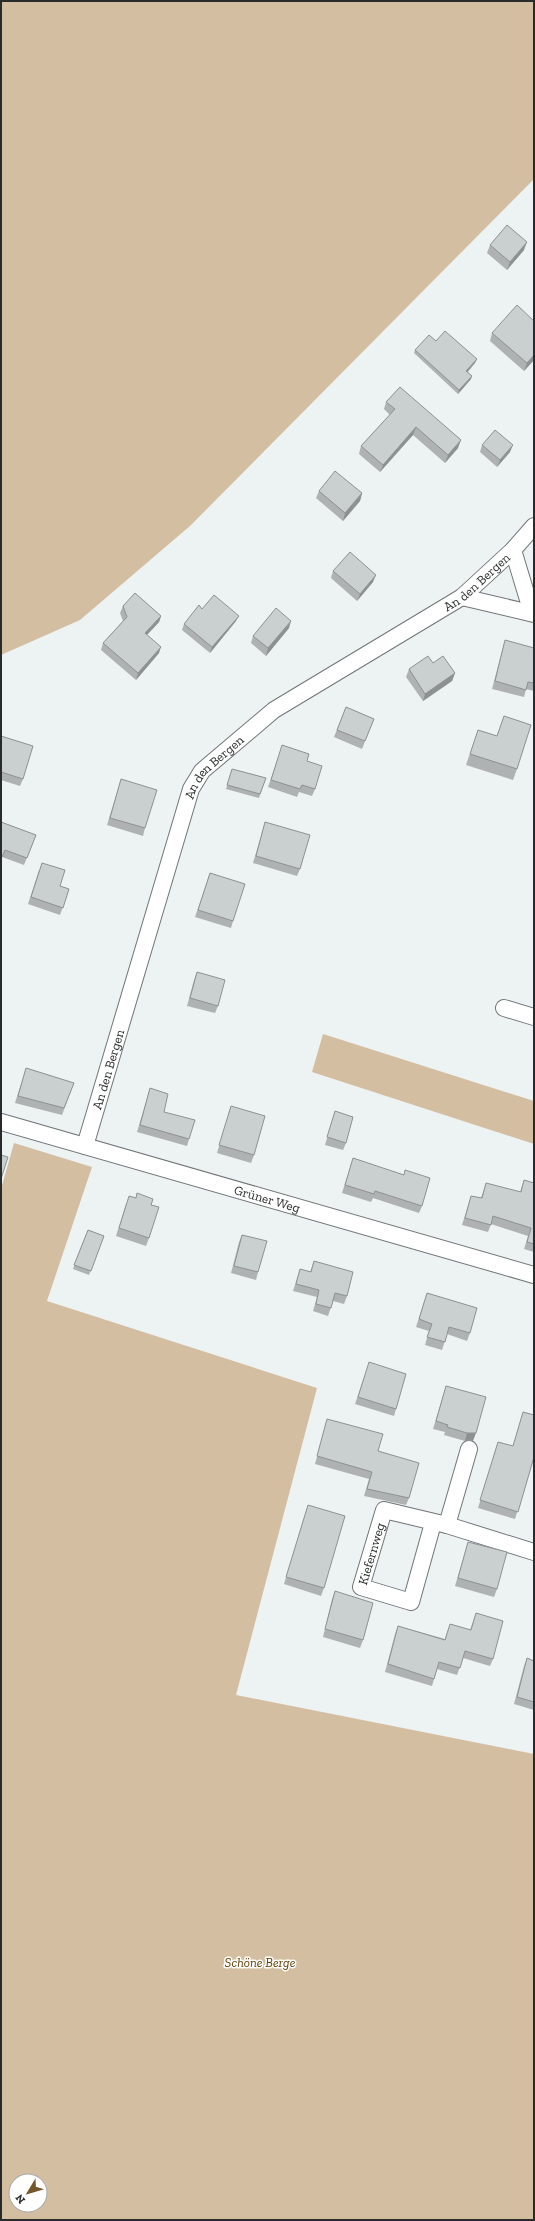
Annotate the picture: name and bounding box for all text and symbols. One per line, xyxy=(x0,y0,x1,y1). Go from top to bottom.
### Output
street label: An den Bergen xyxy=(441,549,514,614)
street label: An den Bergen xyxy=(182,732,247,801)
street label: An den Bergen xyxy=(89,1027,127,1111)
street label: Grüner Weg xyxy=(232,1182,302,1215)
street label: Kiefernweg xyxy=(355,1521,388,1587)
park label: Schöne Berge xyxy=(225,1955,296,1970)
north arrow xyxy=(8,2173,48,2213)
text: N xyxy=(12,2191,28,2206)

